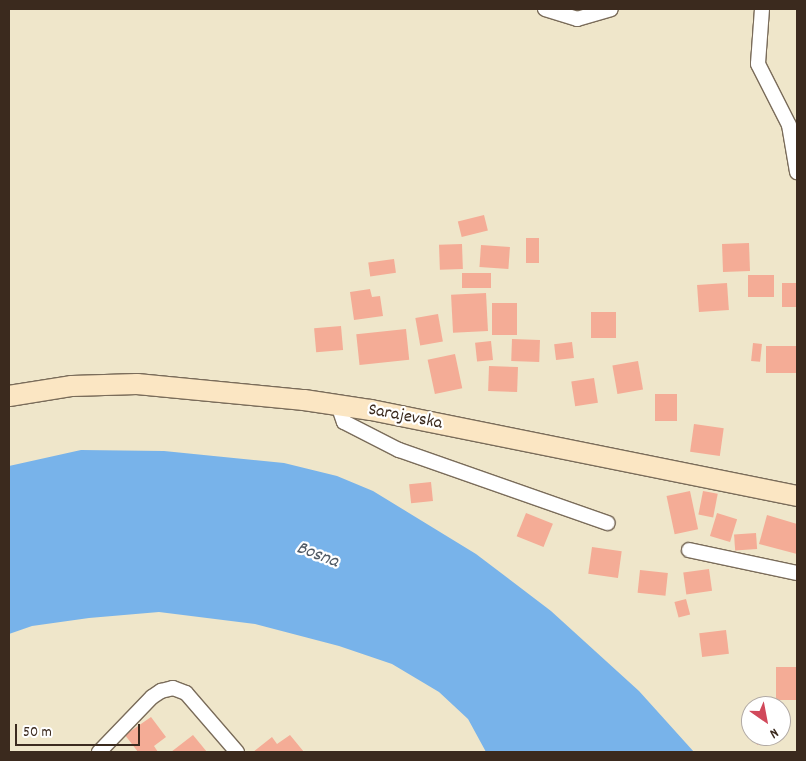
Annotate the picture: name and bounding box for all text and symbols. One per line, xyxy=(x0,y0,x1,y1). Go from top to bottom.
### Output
street label: Sarajevska xyxy=(366,400,444,436)
water label: Bosna xyxy=(293,538,341,574)
north arrow xyxy=(741,696,791,746)
scale bar xyxy=(18,714,142,746)
text: 50 m xyxy=(23,722,52,744)
text: N xyxy=(765,722,782,743)

